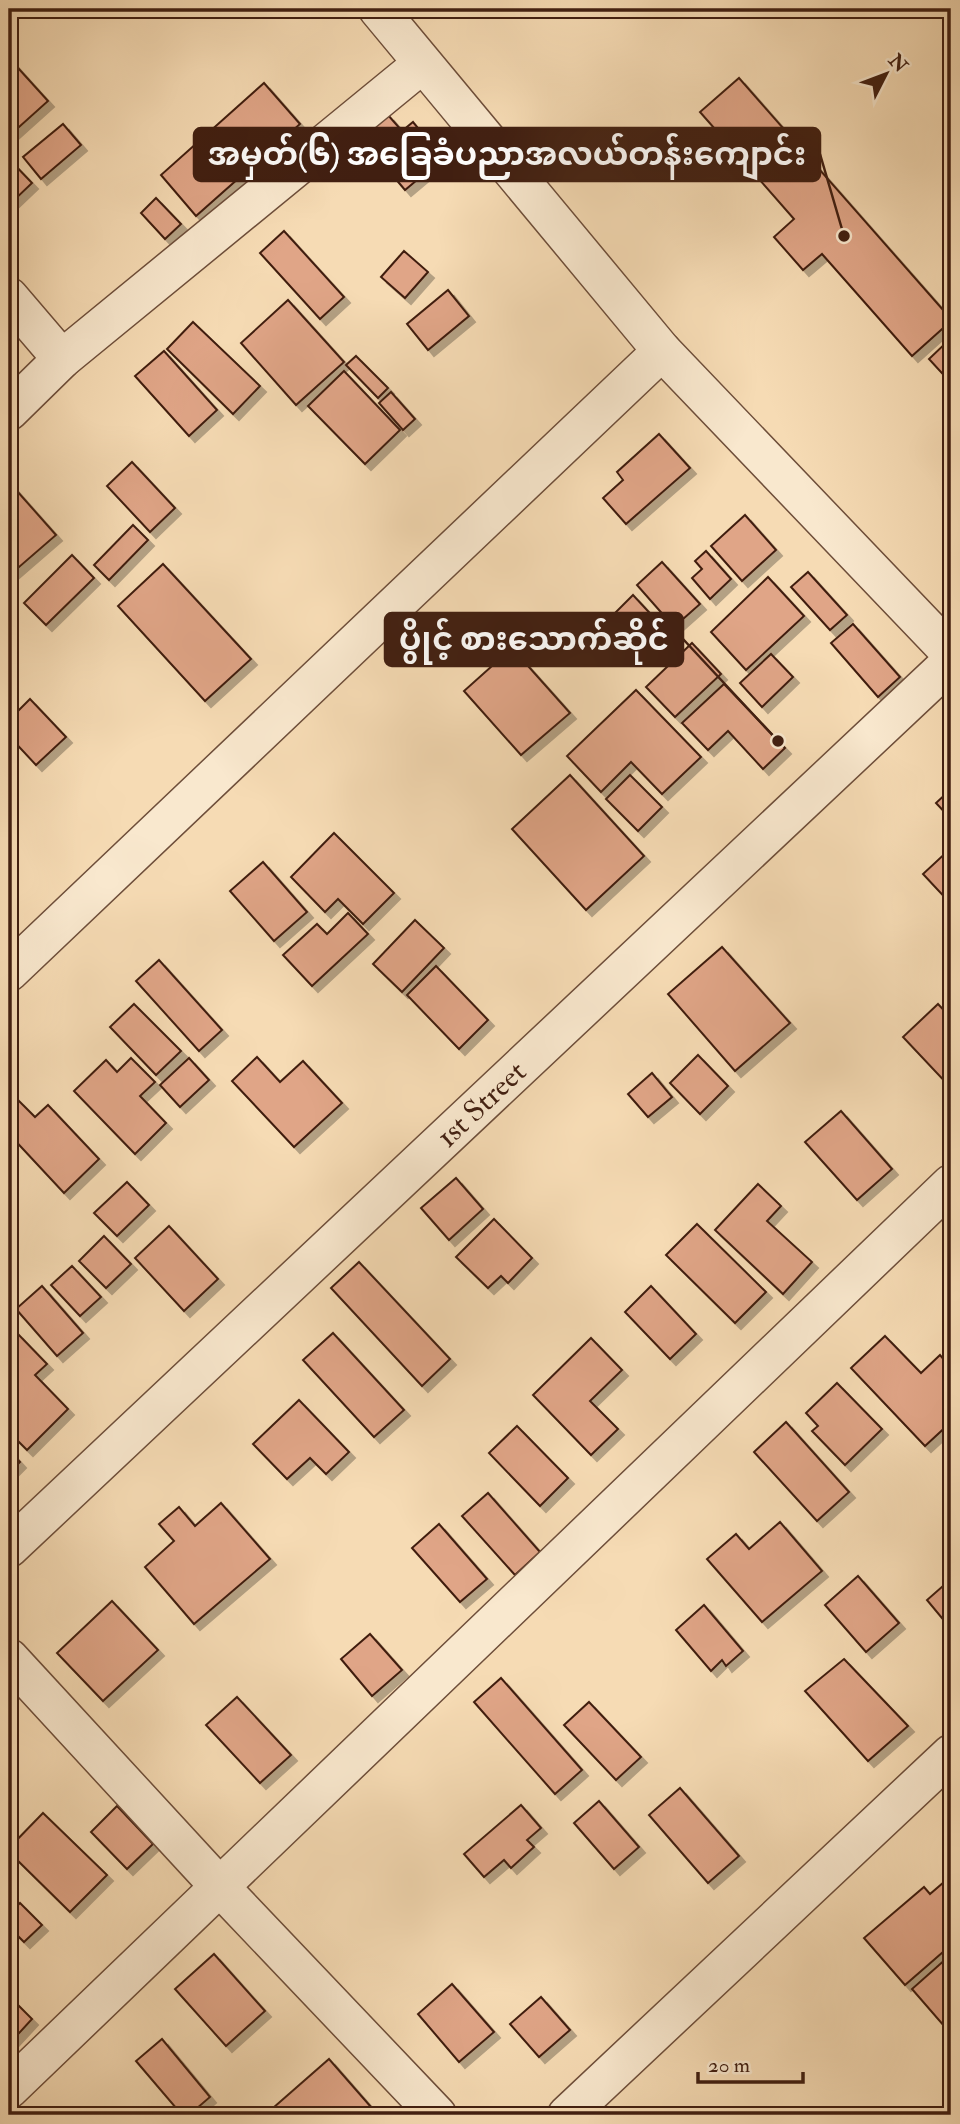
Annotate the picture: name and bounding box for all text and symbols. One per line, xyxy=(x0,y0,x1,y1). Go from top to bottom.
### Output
north arrow xyxy=(852,38,922,108)
text: N xyxy=(883,48,913,78)
callout: အမှတ်(၆) အခြေခံပညာအလယ်တန်းကျောင်း xyxy=(194,128,820,181)
text: အမှတ်(၆) အခြေခံပညာအလယ်တန်းကျောင်း xyxy=(208,132,806,181)
callout: ပွိုင့် စားသောက်ဆိုင် xyxy=(385,613,683,666)
text: ပွိုင့် စားသောက်ဆိုင် xyxy=(399,617,669,665)
street label: 1st Street xyxy=(429,1053,534,1155)
scale bar xyxy=(698,2040,802,2084)
text: 20 m xyxy=(708,2052,750,2079)

